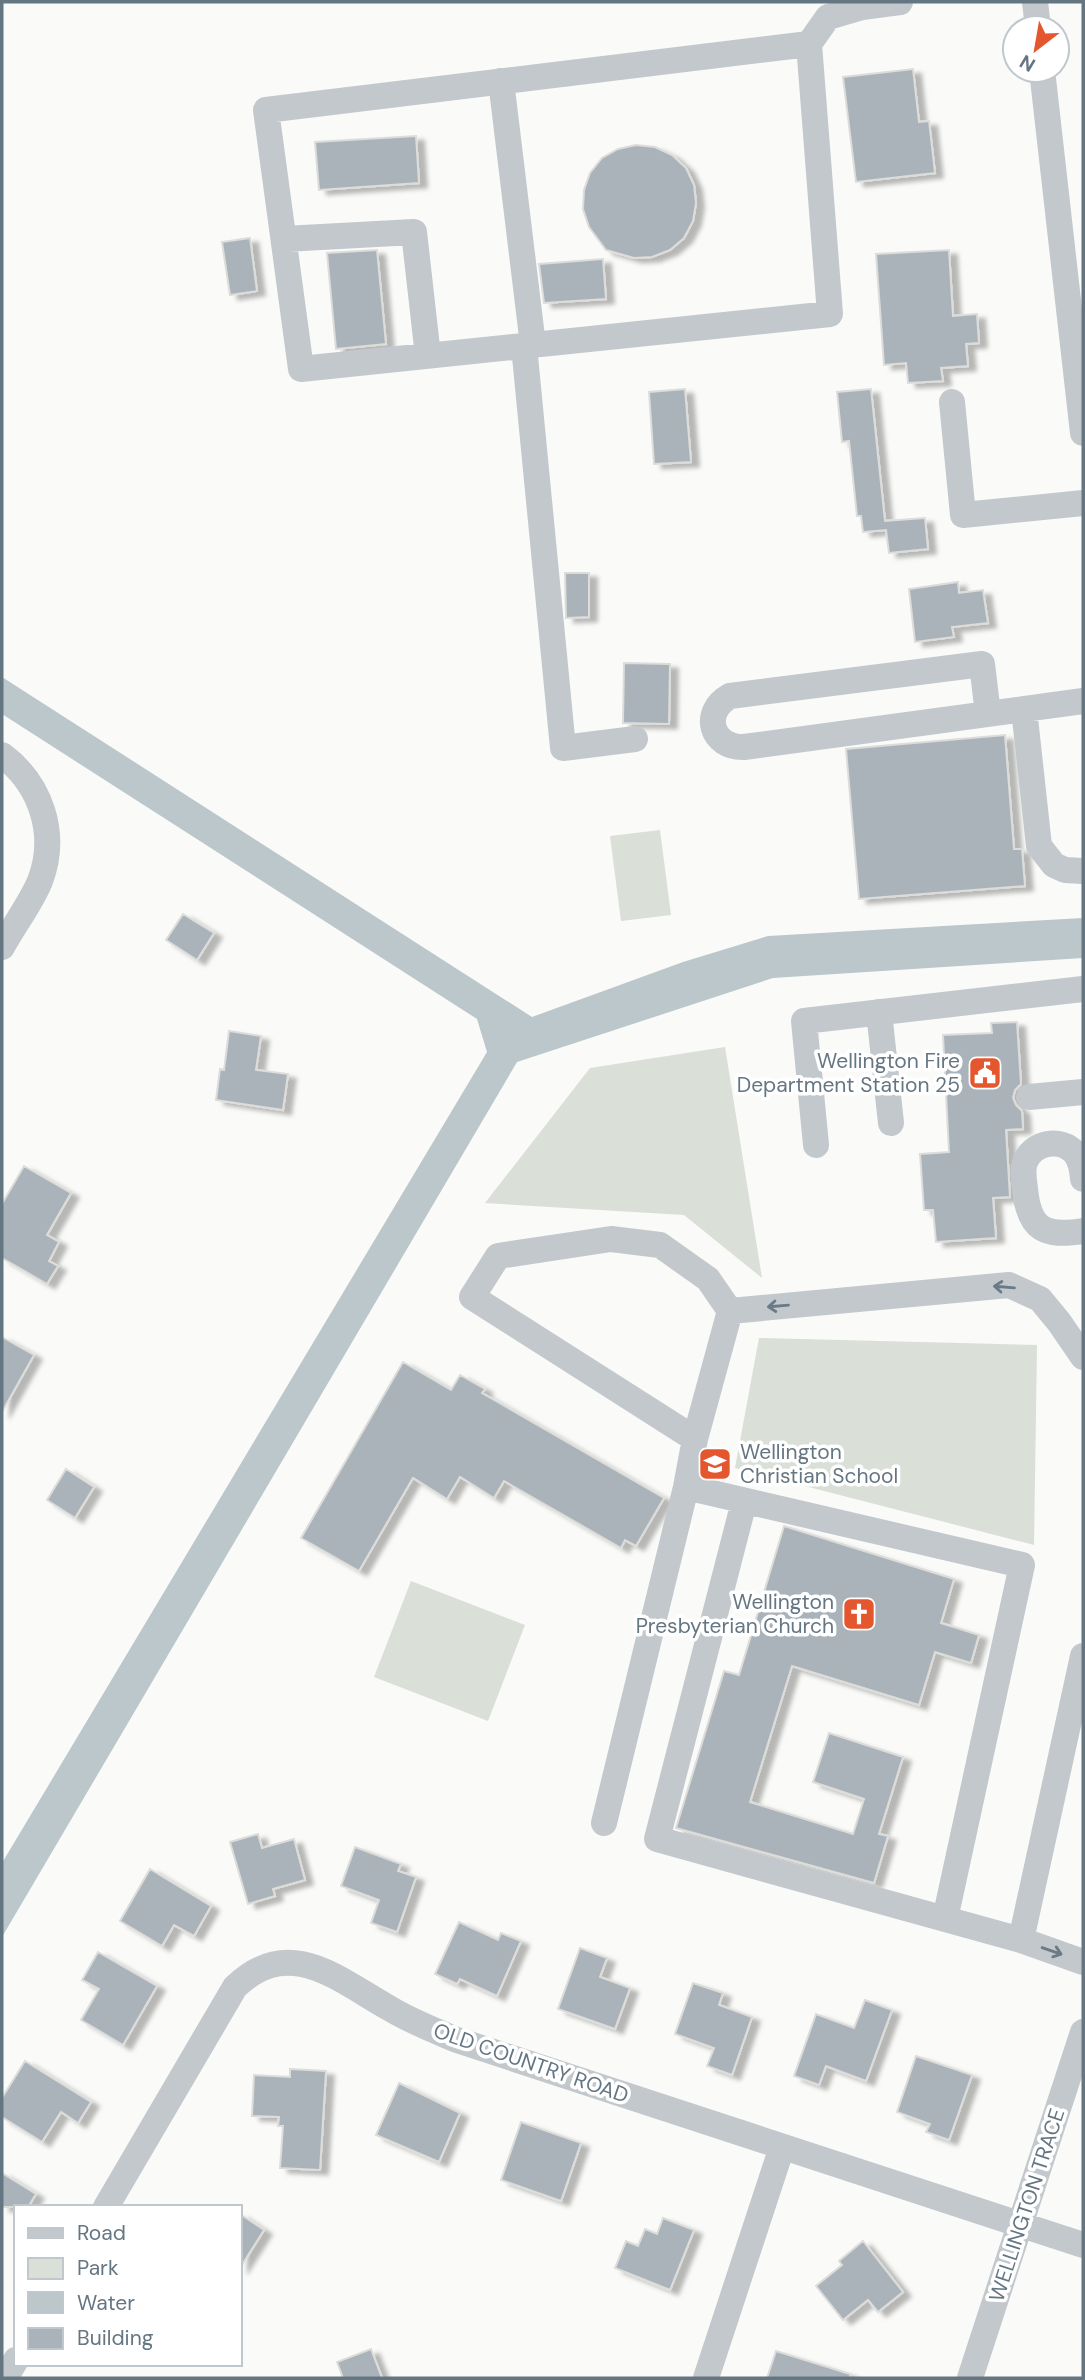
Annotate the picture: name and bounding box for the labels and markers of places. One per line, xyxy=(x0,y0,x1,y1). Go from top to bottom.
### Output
place label: Wellington Fire Department Station 25 xyxy=(737,1047,960,1099)
public building icon: Wellington Fire Department Station 25 xyxy=(966,1054,1004,1092)
place label: Wellington Christian School xyxy=(740,1438,898,1490)
school or university icon: Wellington Christian School xyxy=(696,1445,734,1483)
place label: Wellington Presbyterian Church xyxy=(636,1588,834,1640)
church icon: Wellington Presbyterian Church xyxy=(840,1595,878,1633)

